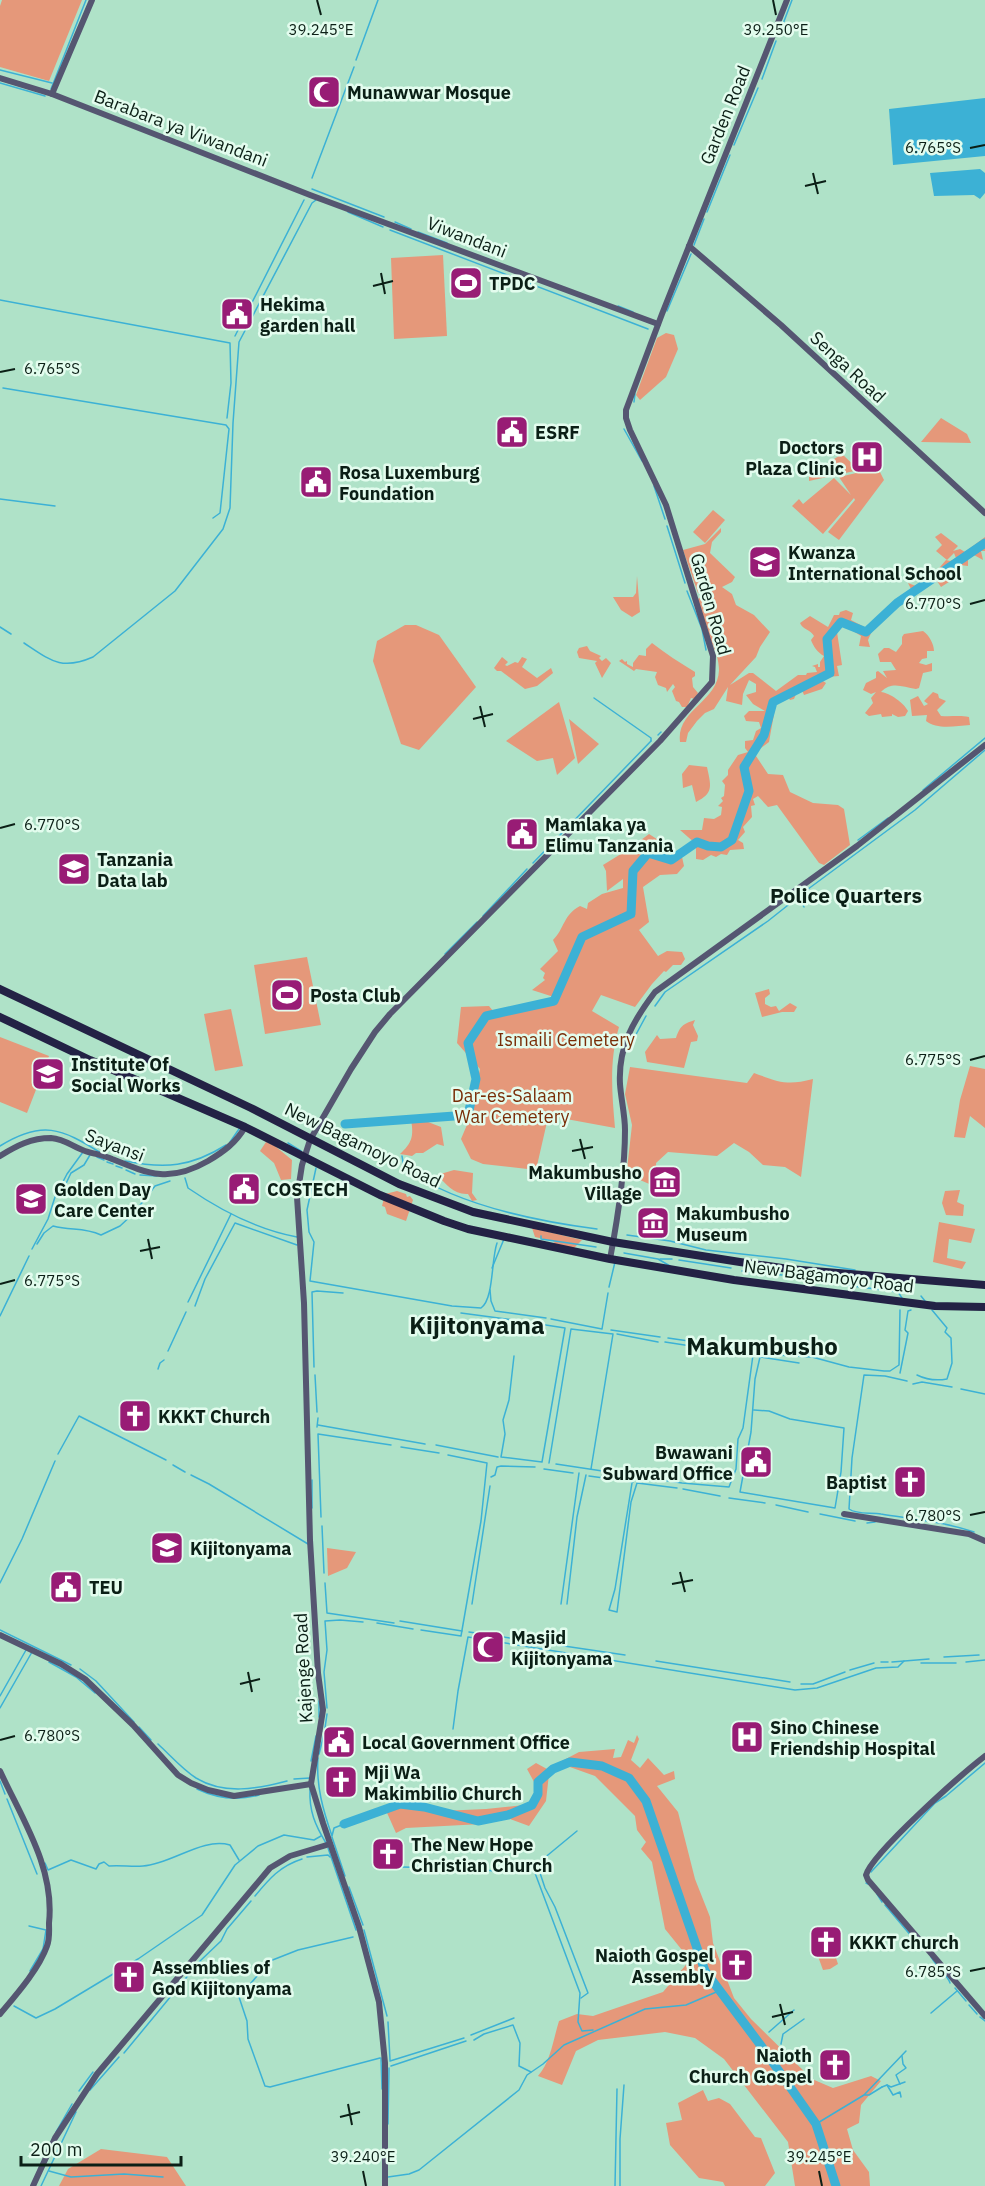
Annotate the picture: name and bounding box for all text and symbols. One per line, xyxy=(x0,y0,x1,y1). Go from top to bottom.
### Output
text: 39.245°E xyxy=(289,20,353,39)
text: 39.250°E xyxy=(744,20,808,39)
street label: Garden Road xyxy=(695,62,755,168)
mosque icon: Munawwar Mosque xyxy=(306,74,342,110)
place label: Munawwar Mosque xyxy=(347,81,511,104)
street label: Barabara ya Viwandani xyxy=(91,84,271,172)
text: 6.765°S xyxy=(905,138,961,157)
street label: Viwandani xyxy=(424,211,510,263)
sports icon: TPDC xyxy=(448,265,484,301)
place label: TPDC xyxy=(489,272,536,295)
place label: Hekima garden hall xyxy=(260,293,356,337)
public building icon: Hekima garden hall xyxy=(219,296,255,332)
street label: Senga Road xyxy=(805,326,891,408)
text: 6.765°S xyxy=(24,359,80,378)
public building icon: ESRF xyxy=(494,414,530,450)
place label: ESRF xyxy=(535,421,580,444)
place label: Doctors Plaza Clinic xyxy=(745,436,844,480)
hospital icon: Doctors Plaza Clinic xyxy=(849,439,885,475)
place label: Rosa Luxemburg Foundation xyxy=(339,461,479,505)
public building icon: Rosa Luxemburg Foundation xyxy=(298,464,334,500)
place label: Kwanza International School xyxy=(788,541,962,585)
school or university icon: Kwanza International School xyxy=(747,544,783,580)
street label: Garden Road xyxy=(686,550,736,658)
text: 6.770°S xyxy=(905,594,961,613)
place label: Mamlaka ya Elimu Tanzania xyxy=(545,813,674,857)
text: 6.770°S xyxy=(24,815,80,834)
public building icon: Mamlaka ya Elimu Tanzania xyxy=(504,816,540,852)
place label: Tanzania Data lab xyxy=(97,848,173,892)
school or university icon: Tanzania Data lab xyxy=(56,851,92,887)
district label: Police Quarters xyxy=(770,881,922,909)
sports icon: Posta Club xyxy=(269,977,305,1013)
place label: Posta Club xyxy=(310,984,401,1007)
park label: Ismaili Cemetery xyxy=(497,1028,635,1051)
text: 6.775°S xyxy=(905,1050,961,1069)
place label: Institute Of Social Works xyxy=(71,1053,181,1097)
school or university icon: Institute Of Social Works xyxy=(30,1056,66,1092)
park label: Dar-es-Salaam War Cemetery xyxy=(452,1084,572,1128)
street label: New Bagamoyo Road xyxy=(281,1097,445,1193)
street label: Sayansi xyxy=(82,1123,148,1167)
place label: Makumbusho Village xyxy=(528,1161,642,1205)
museum icon: Makumbusho Village xyxy=(647,1164,683,1200)
public building icon: COSTECH xyxy=(226,1171,262,1207)
place label: Golden Day Care Center xyxy=(54,1178,154,1222)
place label: COSTECH xyxy=(267,1178,348,1201)
school or university icon: Golden Day Care Center xyxy=(13,1181,49,1217)
place label: Makumbusho Museum xyxy=(676,1202,790,1246)
museum icon: Makumbusho Museum xyxy=(635,1205,671,1241)
street label: New Bagamoyo Road xyxy=(743,1254,915,1298)
text: 6.775°S xyxy=(24,1271,80,1290)
district label: Kijitonyama xyxy=(409,1309,545,1341)
district label: Makumbusho xyxy=(686,1330,838,1362)
church icon: KKKT Church xyxy=(117,1398,153,1434)
place label: KKKT Church xyxy=(158,1405,270,1428)
place label: Bwawani Subward Office xyxy=(602,1441,733,1485)
public building icon: Bwawani Subward Office xyxy=(738,1444,774,1480)
church icon: Baptist xyxy=(892,1464,928,1500)
place label: Baptist xyxy=(826,1471,887,1494)
text: 6.780°S xyxy=(905,1506,961,1525)
school or university icon: Kijitonyama xyxy=(149,1530,185,1566)
place label: Kijitonyama xyxy=(190,1537,291,1560)
public building icon: TEU xyxy=(48,1569,84,1605)
place label: TEU xyxy=(89,1576,123,1599)
street label: Kajenge Road xyxy=(289,1612,317,1724)
place label: Masjid Kijitonyama xyxy=(511,1626,612,1670)
mosque icon: Masjid Kijitonyama xyxy=(470,1629,506,1665)
place label: Sino Chinese Friendship Hospital xyxy=(770,1716,936,1760)
hospital icon: Sino Chinese Friendship Hospital xyxy=(729,1719,765,1755)
public building icon: Local Government Office xyxy=(321,1724,357,1760)
text: 6.780°S xyxy=(24,1726,80,1745)
place label: Local Government Office xyxy=(362,1731,570,1754)
place label: Mji Wa Makimbilio Church xyxy=(364,1761,522,1805)
church icon: Mji Wa Makimbilio Church xyxy=(323,1764,359,1800)
place label: The New Hope Christian Church xyxy=(411,1833,552,1877)
church icon: The New Hope Christian Church xyxy=(370,1836,406,1872)
church icon: KKKT church xyxy=(808,1924,844,1960)
place label: KKKT church xyxy=(849,1931,959,1954)
place label: Naioth Gospel Assembly xyxy=(595,1944,715,1988)
church icon: Naioth Gospel Assembly xyxy=(719,1947,755,1983)
place label: Assemblies of God Kijitonyama xyxy=(152,1956,292,2000)
church icon: Assemblies of God Kijitonyama xyxy=(111,1959,147,1995)
text: 6.785°S xyxy=(905,1962,961,1981)
place label: Naioth Church Gospel xyxy=(689,2044,813,2088)
church icon: Naioth Church Gospel xyxy=(817,2047,853,2083)
scale bar xyxy=(21,2129,182,2167)
text: 200 m xyxy=(30,2138,82,2161)
text: 39.240°E xyxy=(331,2147,395,2166)
text: 39.245°E xyxy=(787,2147,851,2166)

